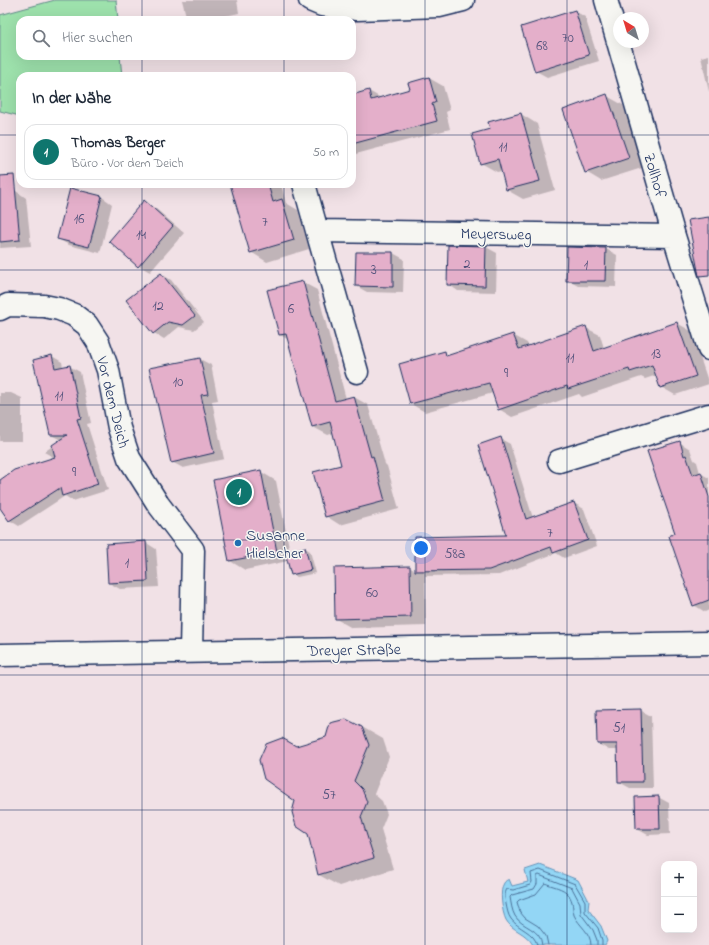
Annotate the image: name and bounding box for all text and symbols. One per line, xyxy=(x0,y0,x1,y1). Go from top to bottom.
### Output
north arrow xyxy=(613,12,649,48)
search box xyxy=(16,16,356,60)
icon: search xyxy=(30,27,52,49)
text: Hier suchen xyxy=(62,27,133,49)
house number: 70 xyxy=(562,28,574,49)
house number: 68 xyxy=(536,36,548,57)
text: In der Nähe xyxy=(32,86,111,111)
text: Thomas Berger xyxy=(71,132,165,154)
house number: 11 xyxy=(499,137,508,158)
text: 1 xyxy=(44,143,48,162)
text: 50 m xyxy=(313,143,339,162)
street label: Zollhof xyxy=(636,150,672,201)
text: Büro · Vor dem Deich xyxy=(71,154,183,173)
house number: 16 xyxy=(74,209,84,230)
house number: 7 xyxy=(262,212,268,233)
street label: Meyersweg xyxy=(460,222,532,248)
house number: 14 xyxy=(136,225,146,246)
house number: 2 xyxy=(464,254,471,275)
house number: 1 xyxy=(584,255,589,276)
house number: 3 xyxy=(371,260,377,281)
house number: 12 xyxy=(152,296,164,317)
house number: 6 xyxy=(288,299,294,320)
house number: 13 xyxy=(651,344,661,365)
house number: 11 xyxy=(566,348,575,369)
street label: Vor dem Deich xyxy=(89,353,135,451)
house number: 9 xyxy=(504,363,509,384)
house number: 10 xyxy=(173,372,183,393)
house number: 11 xyxy=(55,386,64,407)
house number: 9 xyxy=(72,462,77,483)
pin: 1 xyxy=(226,477,252,507)
house number: 7 xyxy=(547,523,553,544)
place label: Susanne Hielscher xyxy=(246,524,306,566)
marker: Susanne Hielscher xyxy=(233,538,243,548)
your location xyxy=(411,538,431,558)
house number: 58a xyxy=(445,544,465,565)
house number: 1 xyxy=(125,553,130,574)
house number: 60 xyxy=(366,583,378,604)
street label: Dreyer Straße xyxy=(306,638,402,664)
house number: 51 xyxy=(613,718,626,739)
house number: 57 xyxy=(322,785,336,806)
map controls xyxy=(661,861,697,933)
button: + xyxy=(661,861,697,897)
button: − xyxy=(661,897,697,933)

